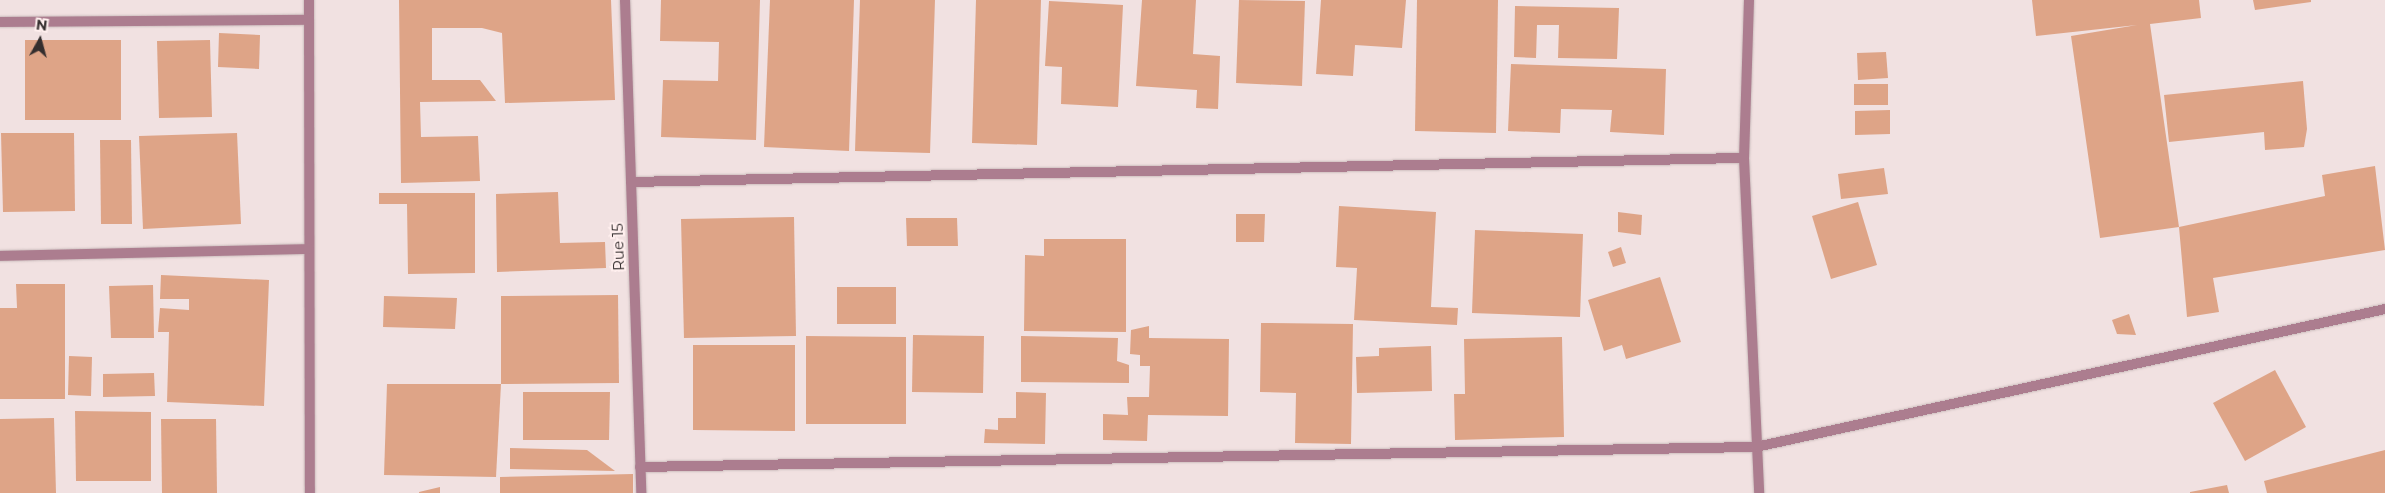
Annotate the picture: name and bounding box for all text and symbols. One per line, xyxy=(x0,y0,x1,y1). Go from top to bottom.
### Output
north arrow xyxy=(15,15,65,65)
text: N xyxy=(35,15,49,35)
street label: Rue 15 xyxy=(608,223,628,271)

